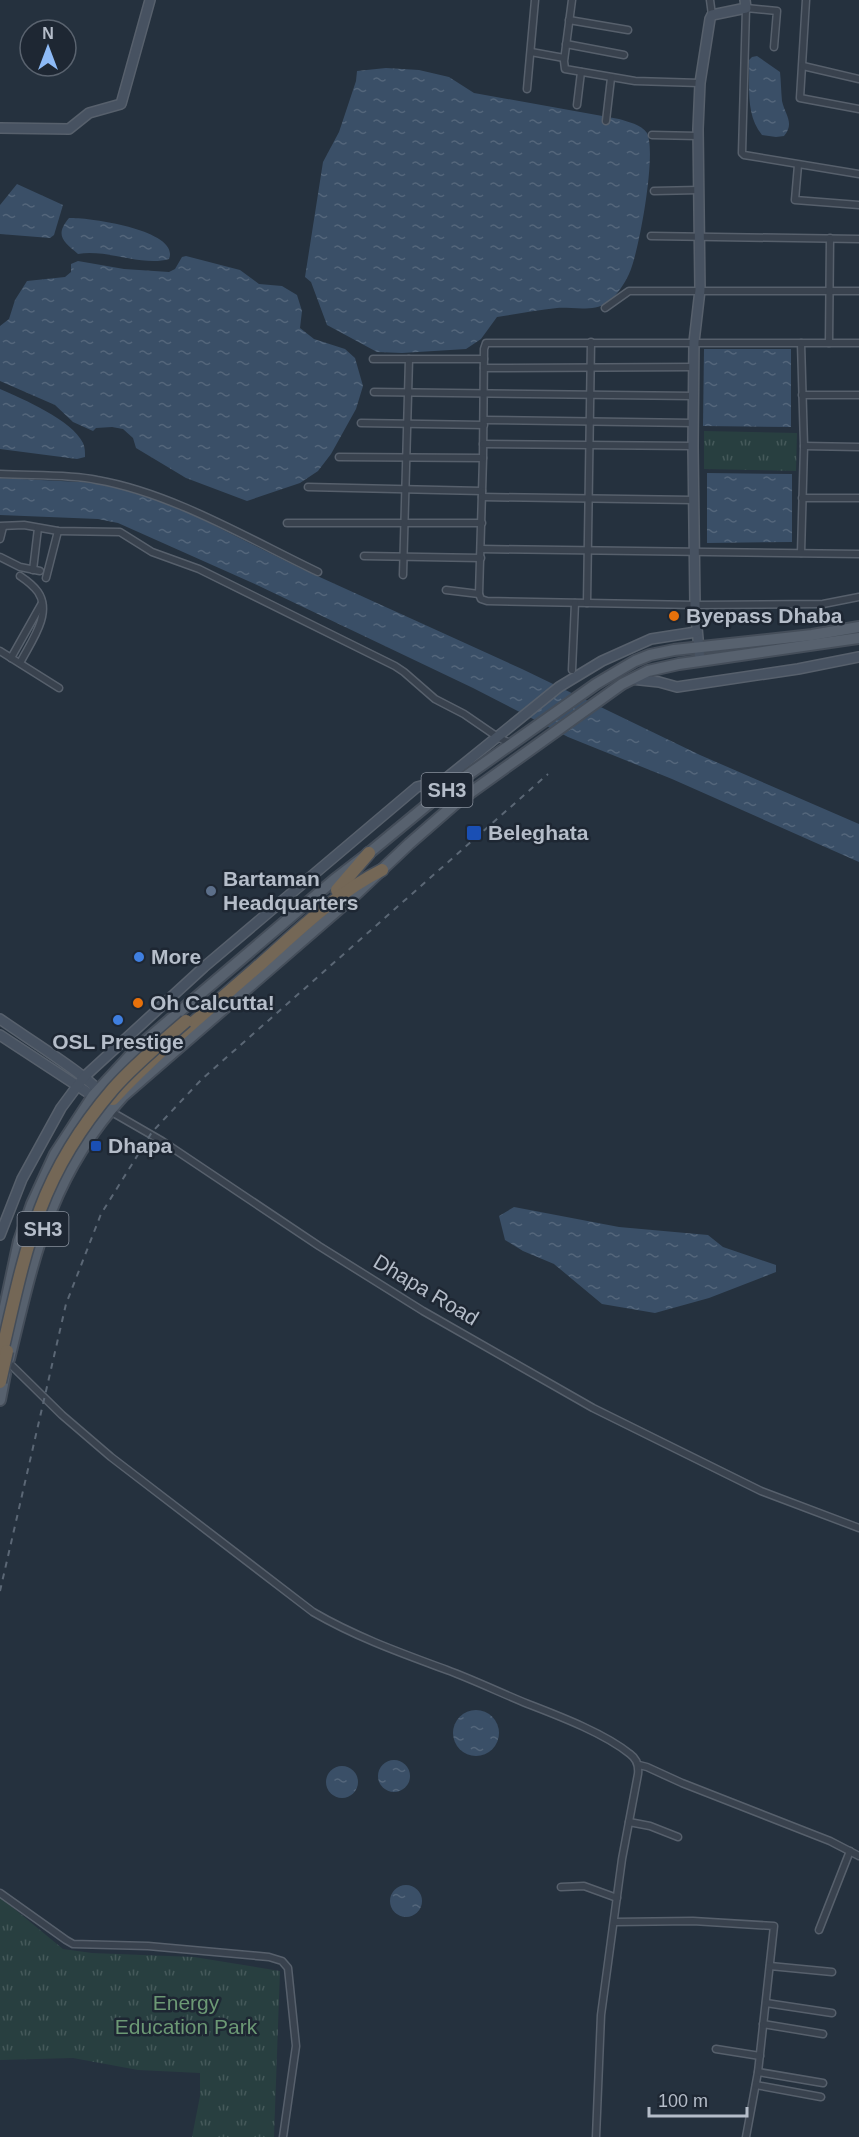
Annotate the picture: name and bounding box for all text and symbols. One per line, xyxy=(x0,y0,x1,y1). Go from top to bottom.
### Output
north arrow xyxy=(18,18,78,78)
text: N xyxy=(42,25,54,42)
place label: Byepass Dhaba xyxy=(686,604,843,627)
marker: Byepass Dhaba xyxy=(667,609,681,623)
road number: SH3 xyxy=(422,773,472,807)
place label: Beleghata xyxy=(488,821,589,844)
marker: Beleghata xyxy=(465,824,483,842)
place label: Bartaman Headquarters xyxy=(223,867,358,914)
marker: Bartaman Headquarters xyxy=(204,884,218,898)
place label: More xyxy=(151,945,201,968)
marker: More xyxy=(132,950,146,964)
place label: Oh Calcutta! xyxy=(150,991,275,1014)
marker: Oh Calcutta! xyxy=(131,996,145,1010)
marker: OSL Prestige xyxy=(111,1013,125,1027)
place label: OSL Prestige xyxy=(52,1030,184,1053)
place label: Dhapa xyxy=(108,1134,173,1157)
marker: Dhapa xyxy=(89,1139,103,1153)
road number: SH3 xyxy=(18,1212,68,1246)
street label: Dhapa Road xyxy=(370,1249,483,1330)
park label: Energy Education Park xyxy=(115,1991,258,2038)
scale bar xyxy=(649,2080,746,2118)
text: 100 m xyxy=(658,2091,708,2111)

